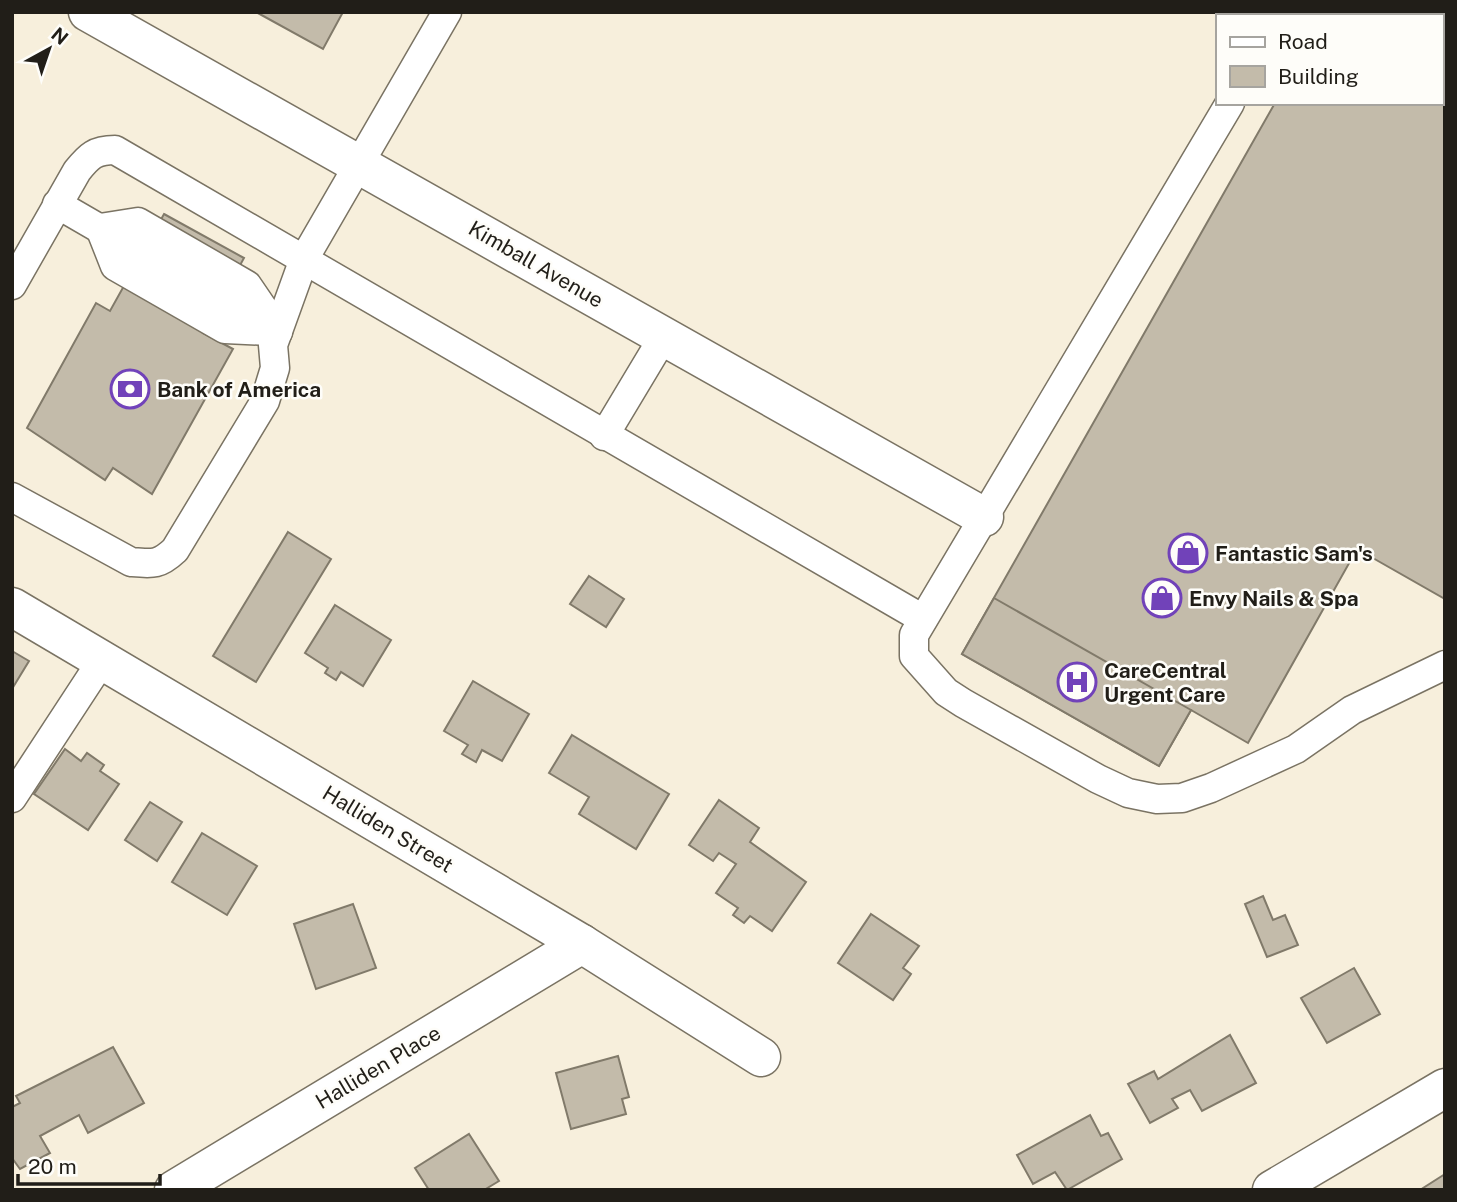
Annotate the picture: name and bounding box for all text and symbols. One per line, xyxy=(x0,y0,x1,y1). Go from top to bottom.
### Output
north arrow xyxy=(14,14,84,84)
legend xyxy=(1216,14,1443,105)
text: N xyxy=(47,23,73,49)
text: Road xyxy=(1278,29,1328,54)
text: Building xyxy=(1278,64,1359,89)
street label: Kimball Avenue xyxy=(464,215,608,313)
bank icon: Bank of America xyxy=(109,368,151,410)
place label: Bank of America xyxy=(157,377,321,402)
shop icon: Fantastic Sam's xyxy=(1167,532,1209,574)
place label: Fantastic Sam's xyxy=(1215,541,1373,566)
shop icon: Envy Nails & Spa xyxy=(1141,577,1183,619)
place label: Envy Nails & Spa xyxy=(1189,586,1359,611)
place label: CareCentral Urgent Care xyxy=(1104,658,1227,707)
hospital icon: CareCentral Urgent Care xyxy=(1056,661,1098,703)
street label: Halliden Street xyxy=(318,780,458,878)
street label: Halliden Place xyxy=(311,1020,445,1114)
scale bar xyxy=(18,1142,159,1186)
text: 20 m xyxy=(28,1154,77,1179)

